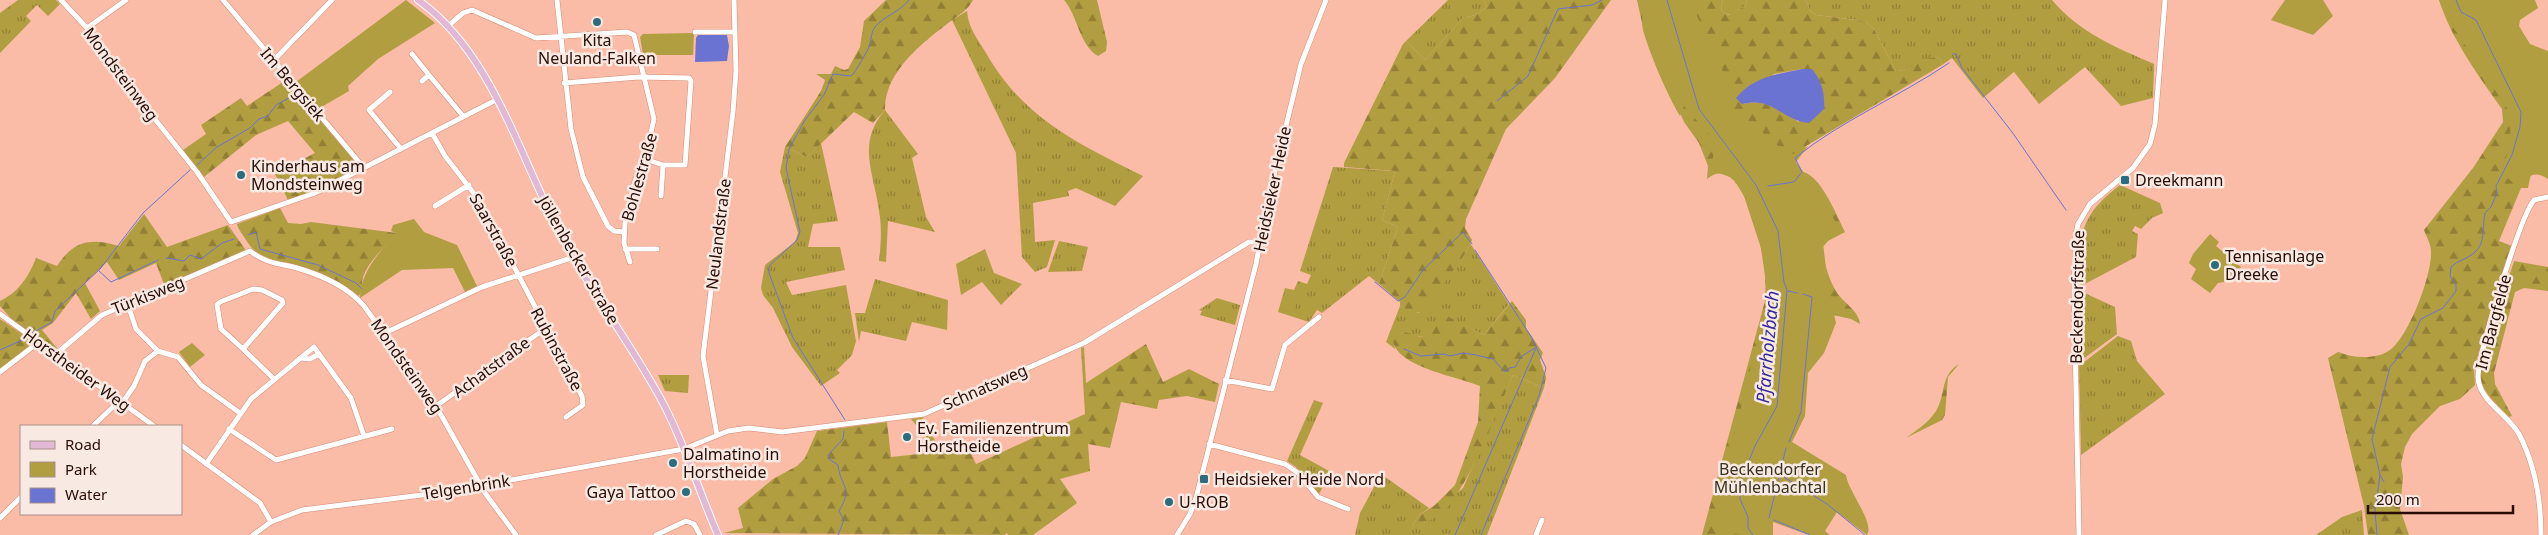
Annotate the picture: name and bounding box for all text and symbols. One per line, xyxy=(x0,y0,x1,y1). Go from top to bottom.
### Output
marker: Kita Neuland-Falken xyxy=(591,16,603,28)
street label: Mondsteinweg xyxy=(79,23,163,125)
place label: Kita Neuland-Falken xyxy=(538,29,656,69)
street label: Im Bergsiek xyxy=(256,43,331,126)
street label: Heidsieker Heide xyxy=(1248,124,1296,254)
street label: Bohlestraße xyxy=(616,130,662,224)
place label: Kinderhaus am Mondsteinweg xyxy=(251,155,365,195)
marker: Kinderhaus am Mondsteinweg xyxy=(235,169,247,181)
place label: Dreekmann xyxy=(2135,169,2223,191)
marker: Dreekmann xyxy=(2119,174,2131,186)
street label: Neulandstraße xyxy=(700,177,736,291)
street label: Saarstraße xyxy=(465,189,523,271)
street label: Jöllenbecker Straße xyxy=(532,190,625,328)
street label: Beckendorfstraße xyxy=(2065,230,2089,364)
place label: Tennisanlage Dreeke xyxy=(2225,245,2324,285)
marker: Tennisanlage Dreeke xyxy=(2209,259,2221,271)
street label: Türkisweg xyxy=(108,270,188,320)
street label: Im Bargfelde xyxy=(2470,272,2516,372)
water label: Pfarrholzbach xyxy=(1750,290,1784,404)
street label: Rubinstraße xyxy=(526,303,588,395)
street label: Mondsteinweg xyxy=(366,314,448,418)
street label: Horstheider Weg xyxy=(19,324,135,416)
street label: Achatstraße xyxy=(448,332,534,402)
street label: Schnatsweg xyxy=(939,359,1031,415)
place label: Ev. Familienzentrum Horstheide xyxy=(917,417,1069,457)
legend xyxy=(20,425,182,515)
marker: Ev. Familienzentrum Horstheide xyxy=(901,431,913,443)
text: Road xyxy=(65,434,101,454)
place label: Dalmatino in Horstheide xyxy=(683,443,779,483)
marker: Dalmatino in Horstheide xyxy=(667,457,679,469)
park label: Beckendorfer Mühlenbachtal xyxy=(1714,458,1826,498)
text: Park xyxy=(65,459,97,479)
place label: Heidsieker Heide Nord xyxy=(1214,468,1384,490)
street label: Telgenbrink xyxy=(420,469,512,505)
marker: Heidsieker Heide Nord xyxy=(1198,473,1210,485)
place label: Gaya Tattoo xyxy=(587,481,676,503)
scale bar xyxy=(2368,482,2513,514)
text: Water xyxy=(65,484,107,504)
marker: Gaya Tattoo xyxy=(680,486,692,498)
text: 200 m xyxy=(2376,489,2420,509)
place label: U-ROB xyxy=(1179,491,1229,513)
marker: U-ROB xyxy=(1163,496,1175,508)

